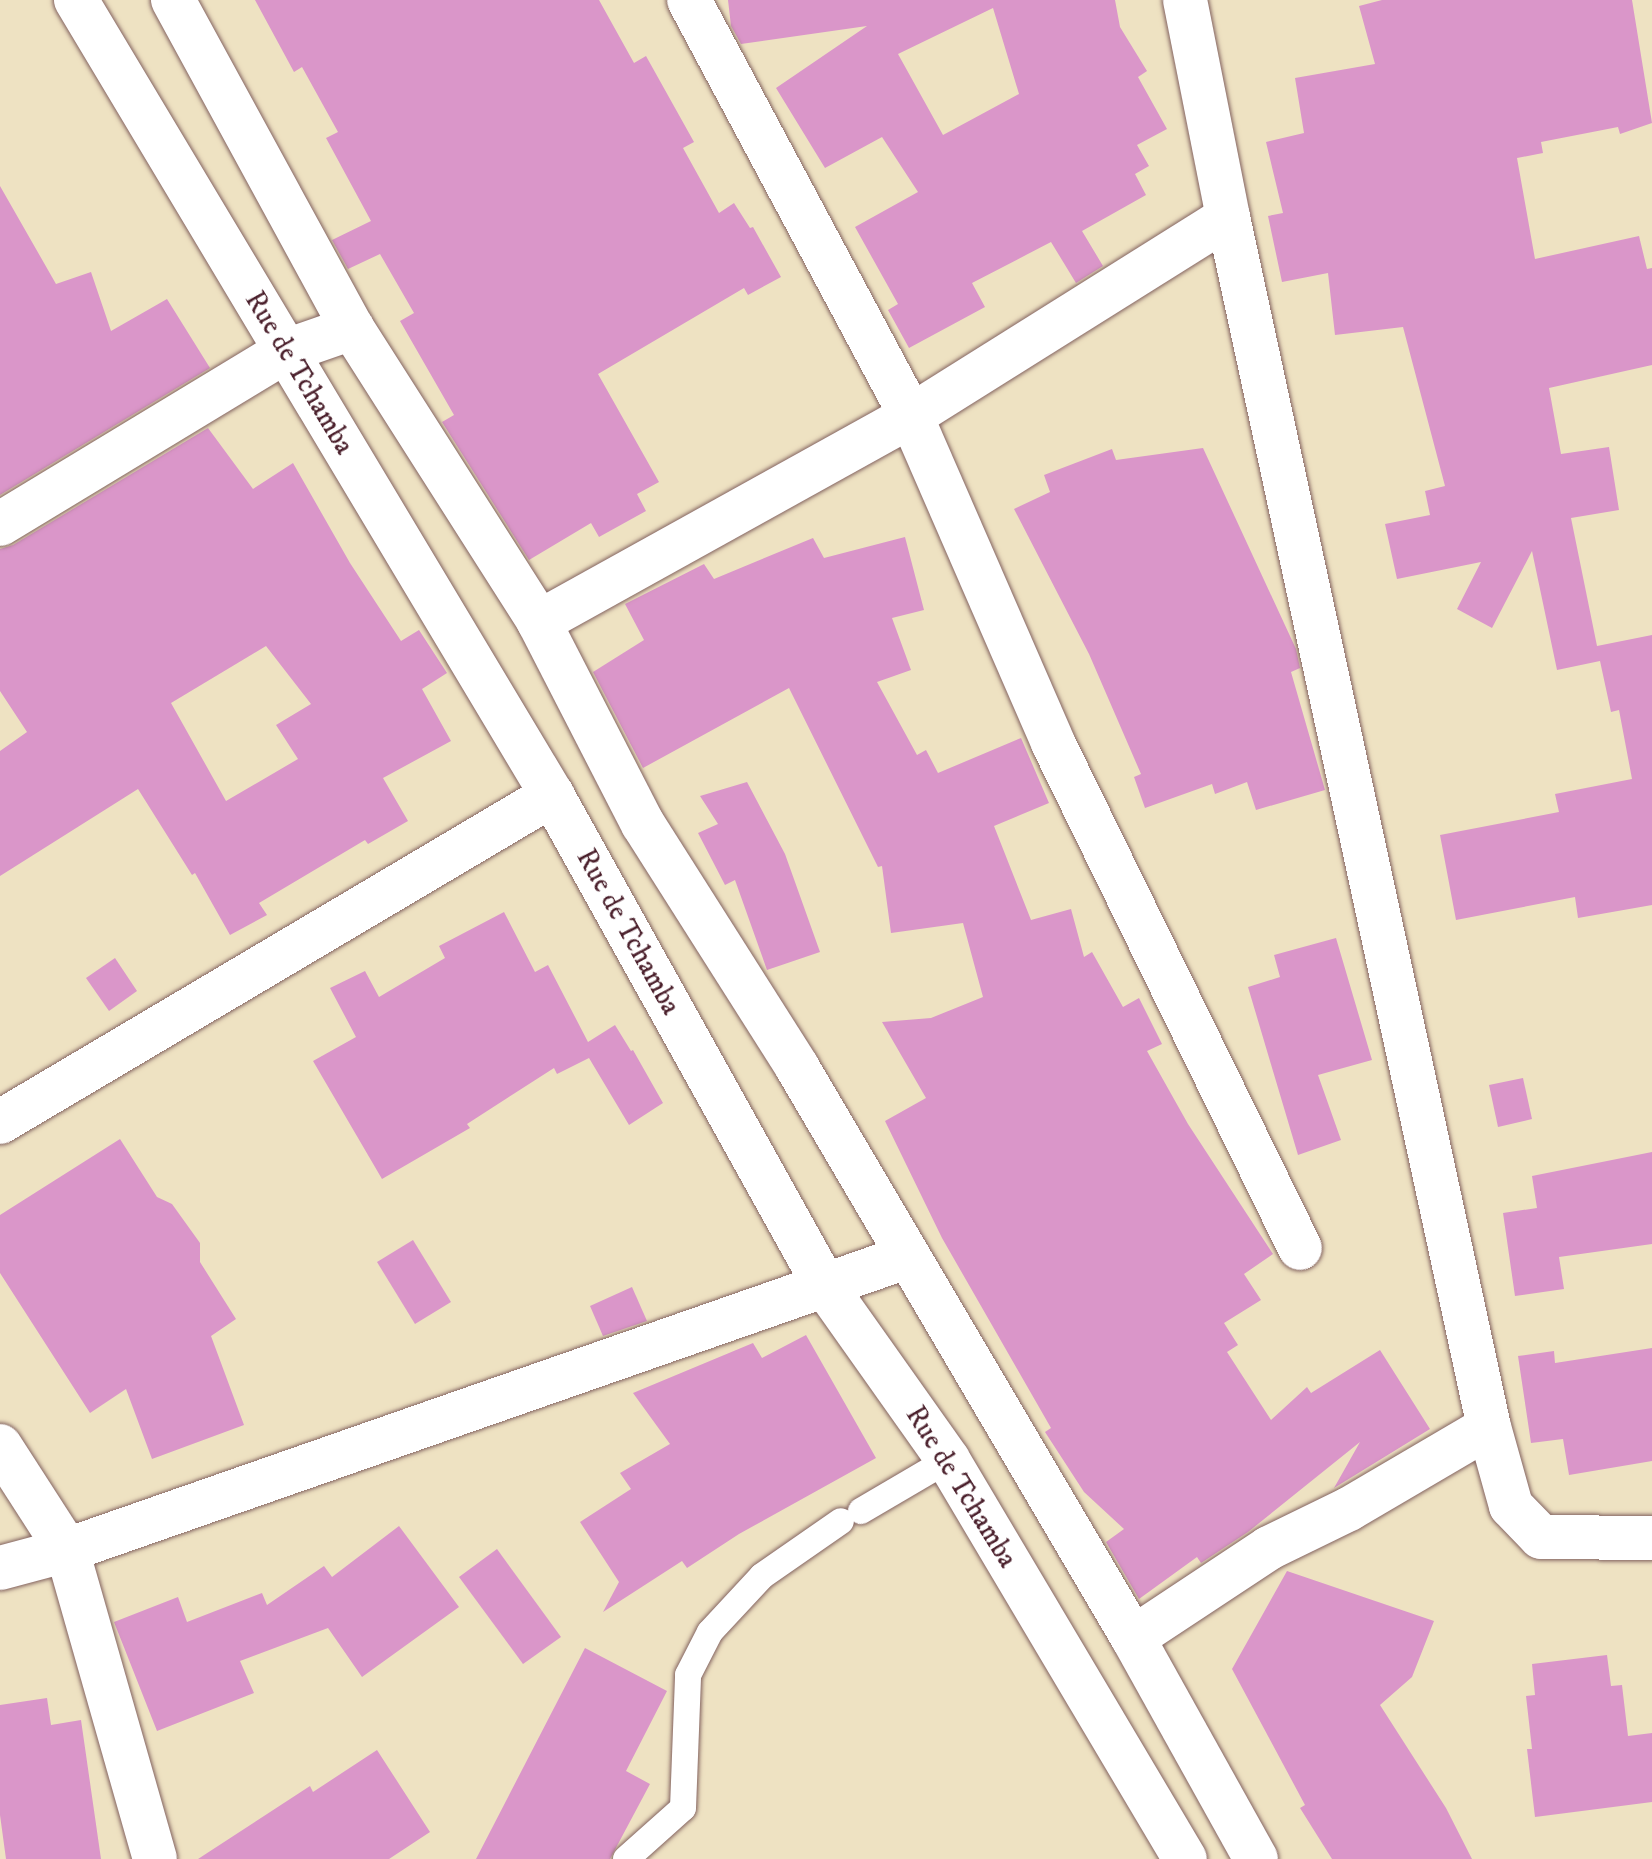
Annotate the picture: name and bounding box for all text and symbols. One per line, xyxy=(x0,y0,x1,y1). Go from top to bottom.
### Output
street label: Rue de Tchamba xyxy=(237,285,361,461)
street label: Rue de Tchamba xyxy=(569,843,687,1021)
street label: Rue de Tchamba xyxy=(898,1400,1024,1574)

